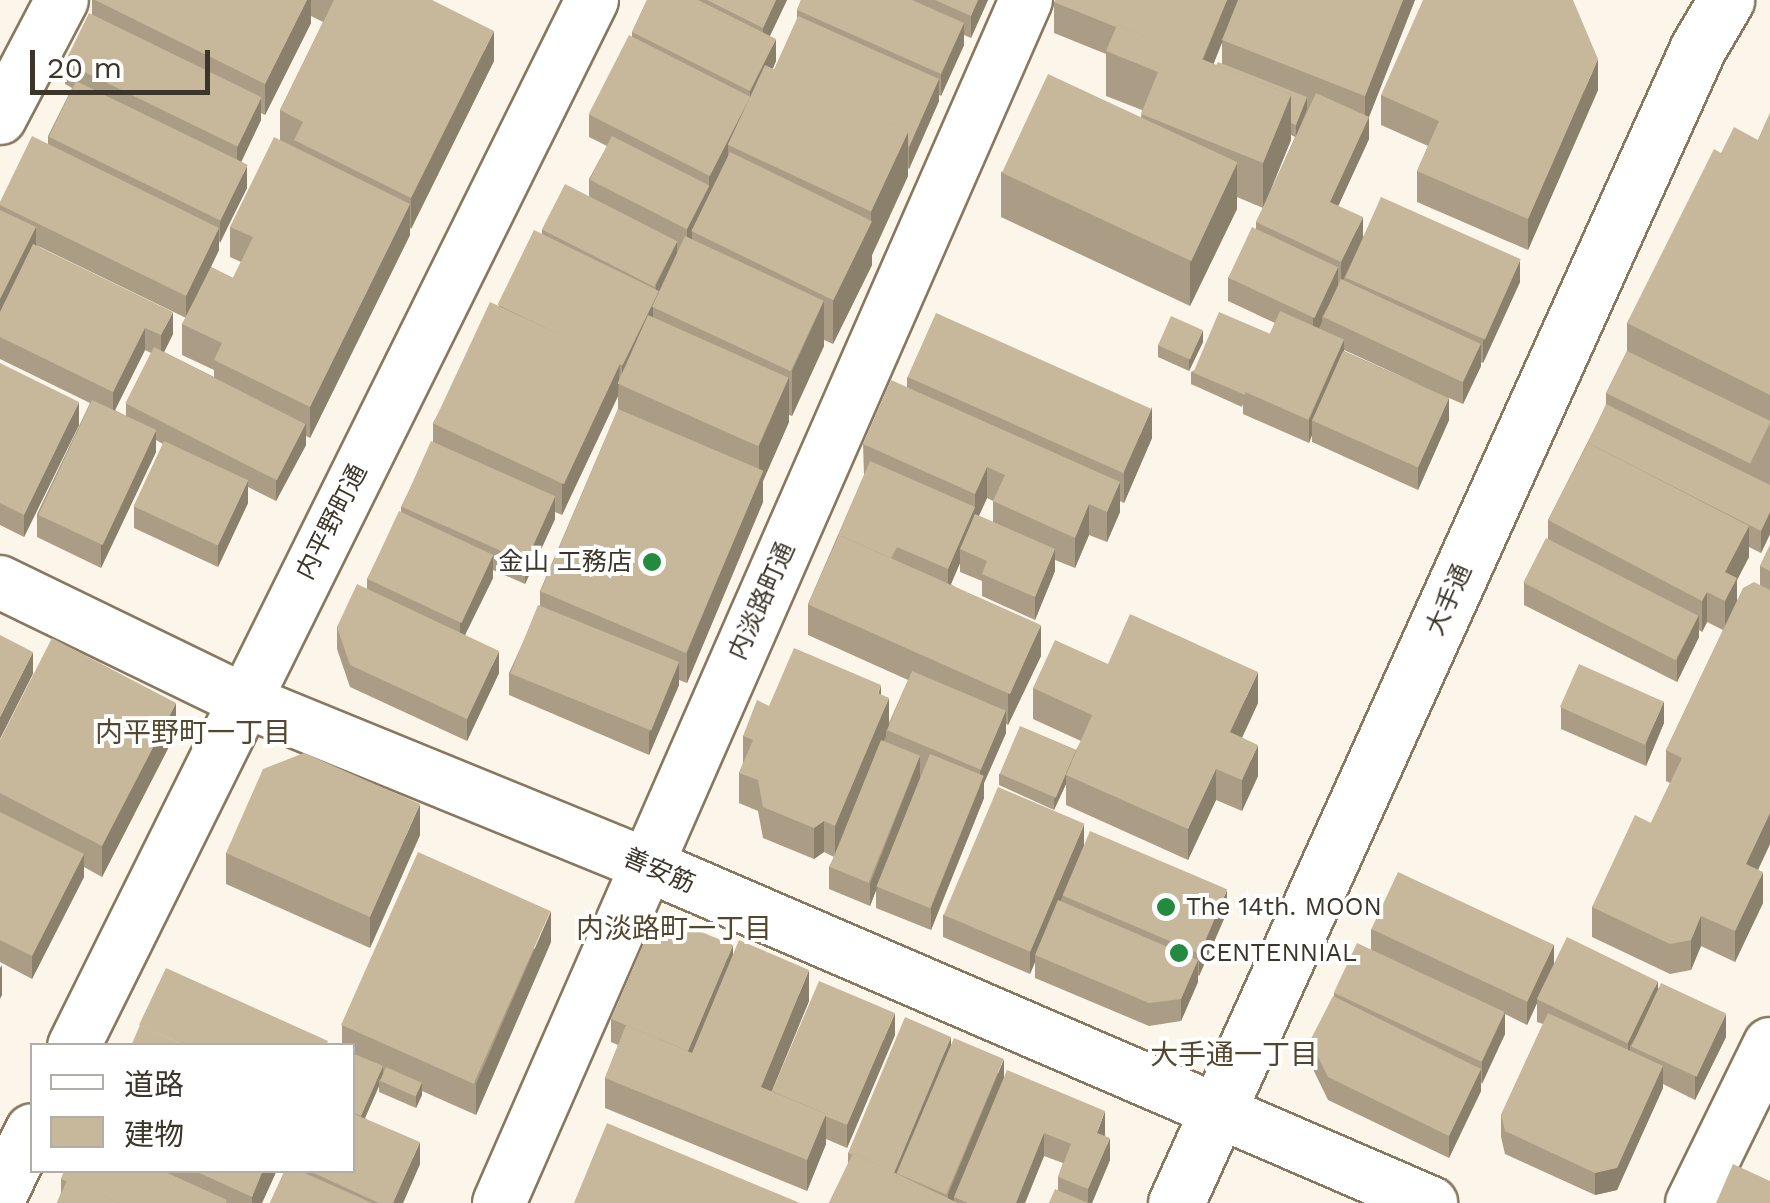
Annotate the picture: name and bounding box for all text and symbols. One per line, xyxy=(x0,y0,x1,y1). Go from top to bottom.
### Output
scale bar xyxy=(35,30,215,92)
text: 20 m xyxy=(47,50,122,85)
street label: 内平野町通 xyxy=(290,460,374,584)
street label: 内淡路町通 xyxy=(723,538,801,664)
place label: 金山 工務店 xyxy=(498,547,632,577)
marker: 金山 工務店 xyxy=(641,551,663,573)
street label: 大手通 xyxy=(1420,560,1478,640)
district label: 内平野町一丁目 xyxy=(95,716,291,750)
street label: 善安筋 xyxy=(619,843,699,899)
place label: The 14th. MOON xyxy=(1186,892,1382,922)
marker: The 14th. MOON xyxy=(1155,896,1177,918)
district label: 内淡路町一丁目 xyxy=(576,912,772,946)
place label: CENTENNIAL xyxy=(1199,938,1357,968)
marker: CENTENNIAL xyxy=(1168,942,1190,964)
district label: 大手通一丁目 xyxy=(1150,1038,1318,1072)
legend xyxy=(30,1043,355,1173)
text: 道路 xyxy=(124,1067,184,1102)
text: 建物 xyxy=(124,1117,184,1152)

